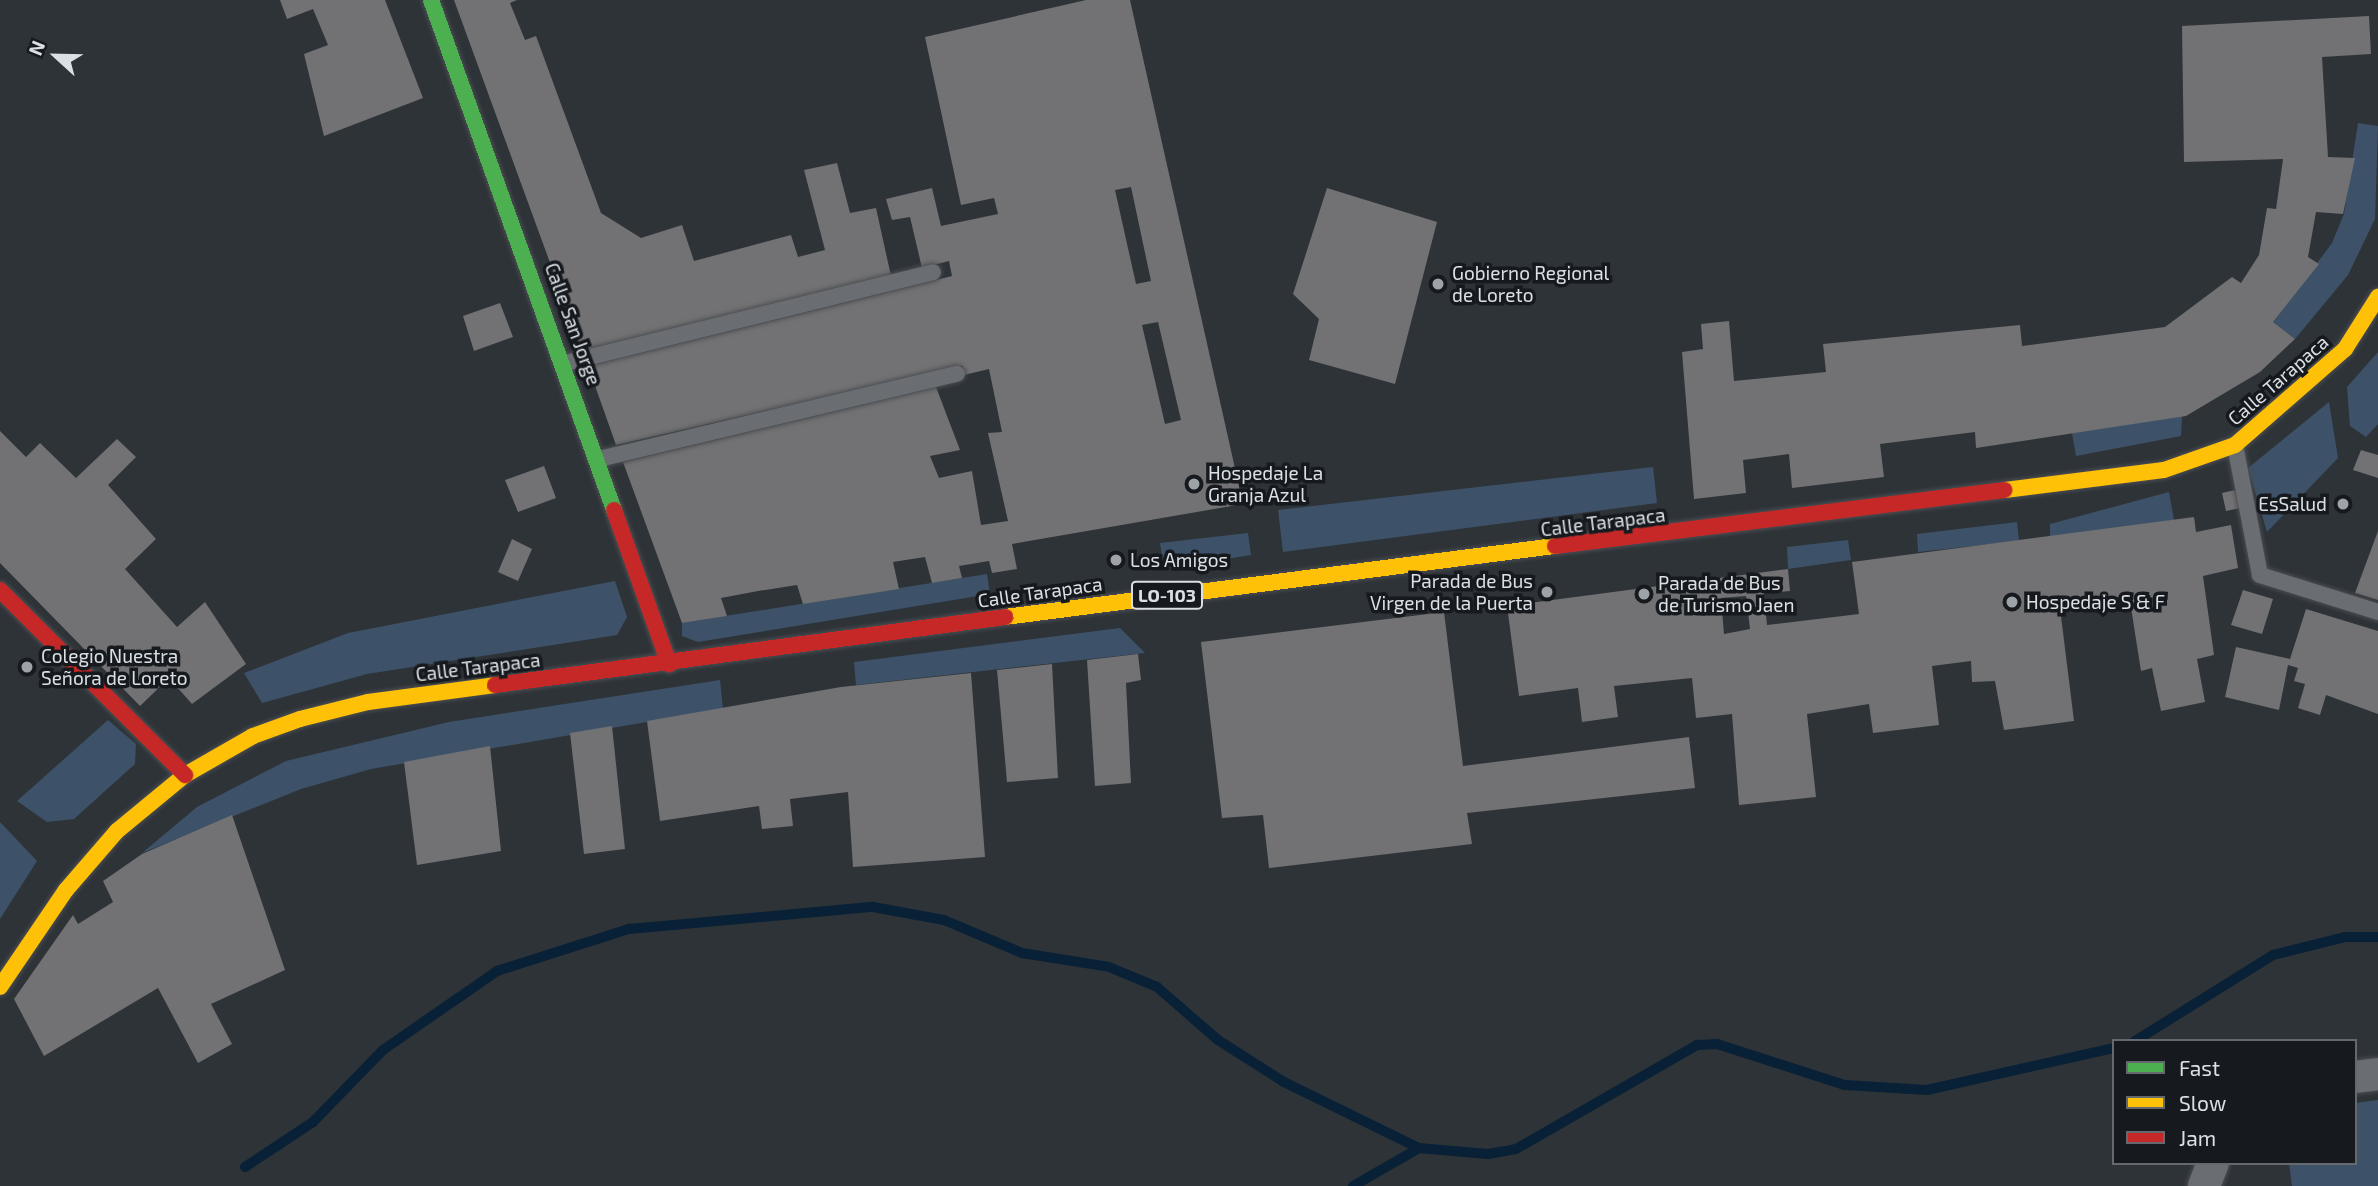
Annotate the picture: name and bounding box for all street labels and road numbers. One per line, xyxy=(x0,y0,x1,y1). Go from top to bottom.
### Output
street label: Calle San Jorge xyxy=(540,260,606,388)
street label: Calle Tarapaca xyxy=(2223,330,2333,430)
street label: Calle Tarapaca xyxy=(1539,503,1667,541)
street label: Calle Tarapaca xyxy=(976,572,1104,612)
road number: LO-103 xyxy=(1130,580,1204,610)
street label: Calle Tarapaca xyxy=(414,648,542,686)

